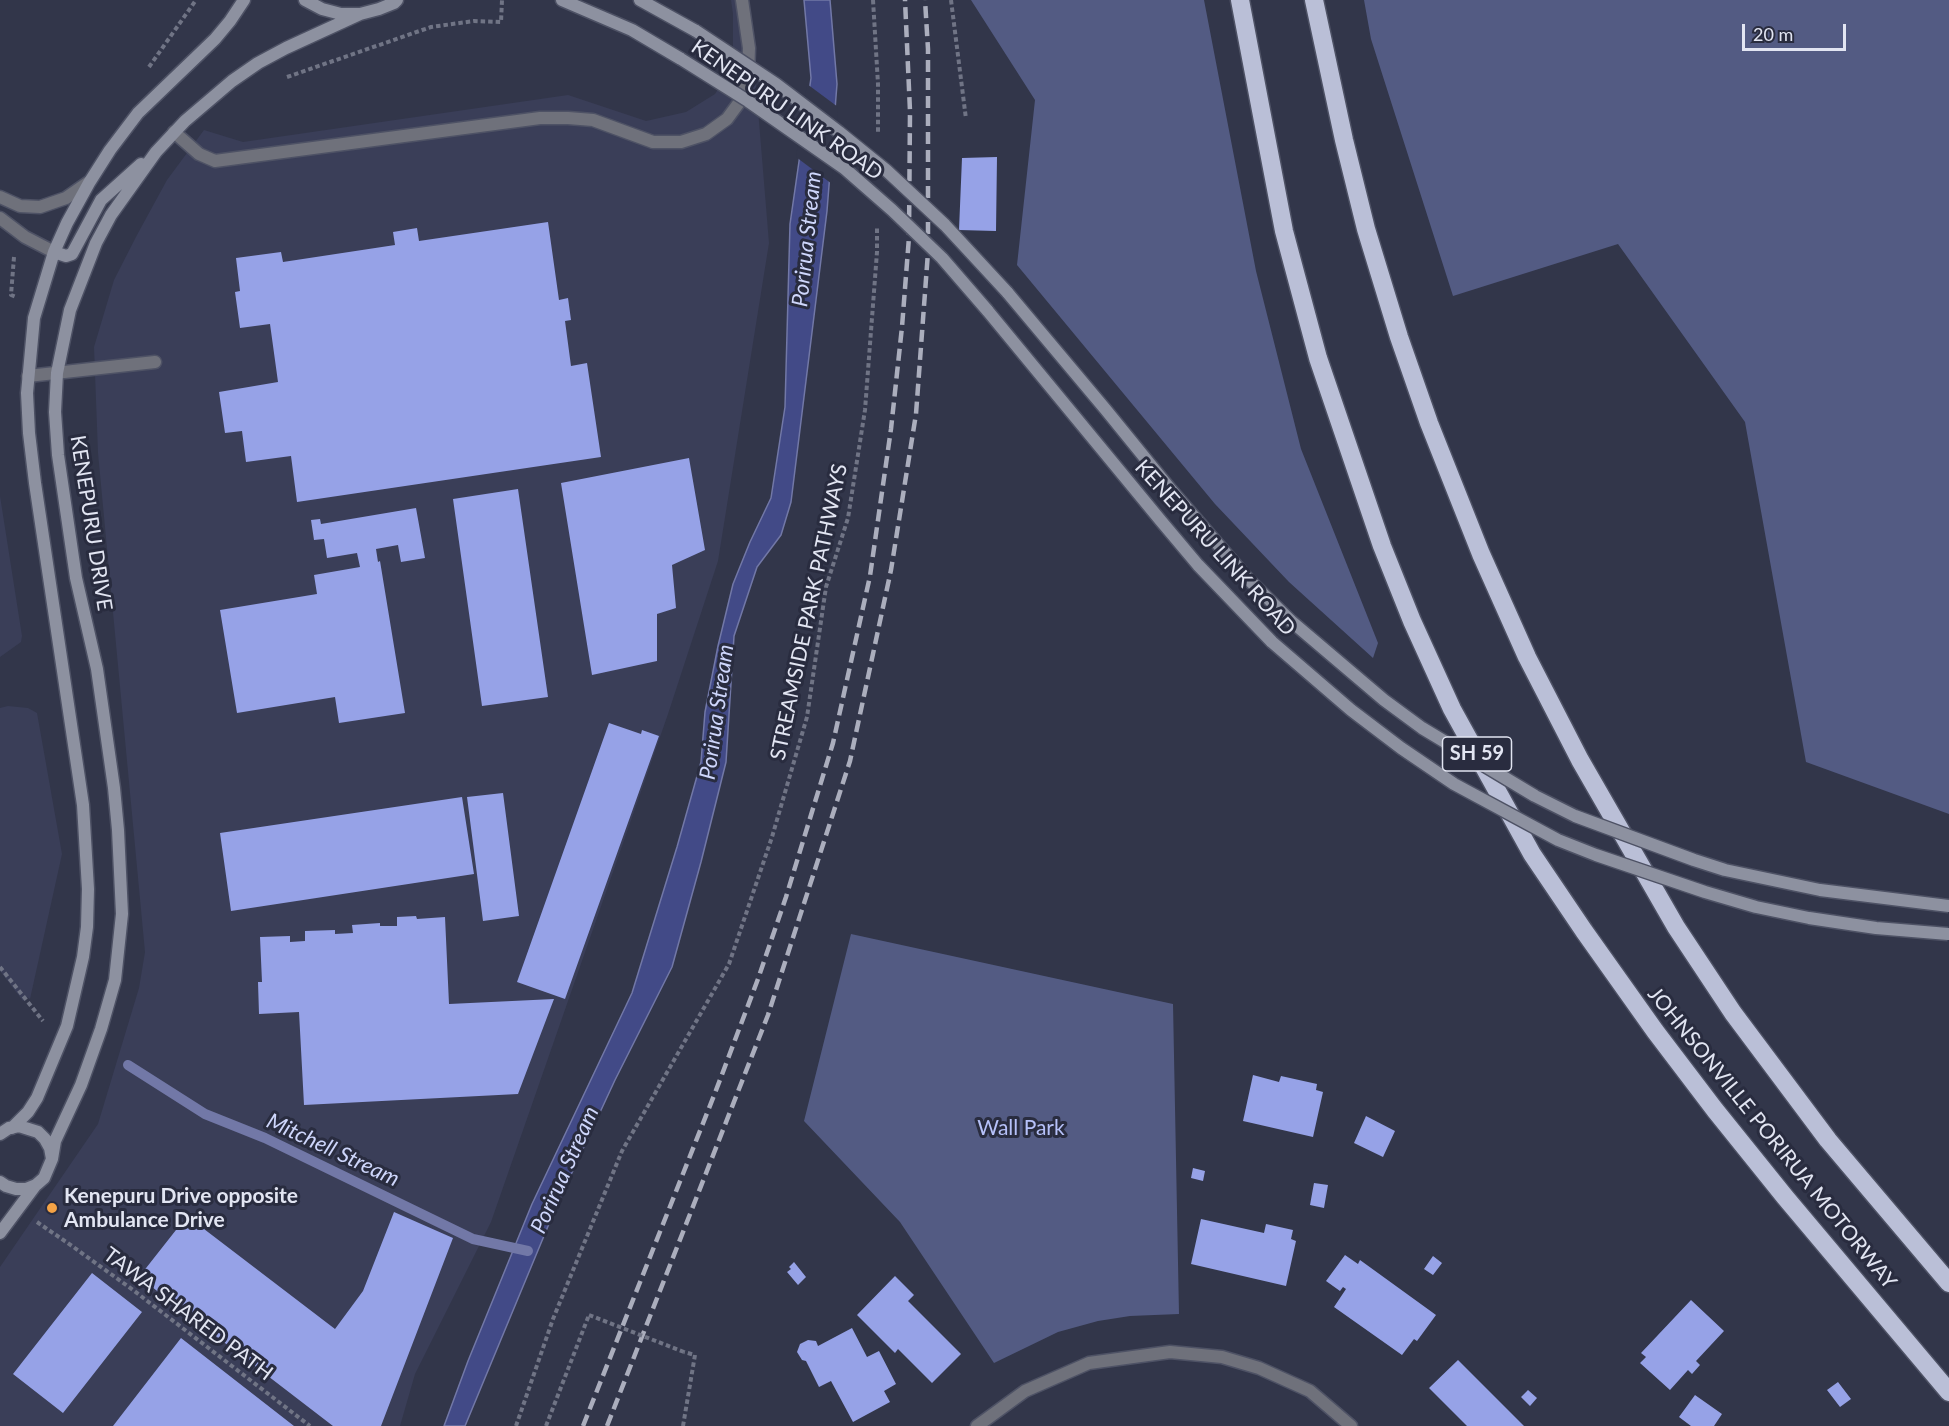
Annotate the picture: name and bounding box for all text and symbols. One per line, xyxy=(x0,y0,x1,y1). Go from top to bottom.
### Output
scale bar xyxy=(1745,12,1848,50)
text: 20 m xyxy=(1753,23,1793,45)
street label: KENEPURU LINK ROAD xyxy=(686,34,888,186)
water label: Porirua Stream xyxy=(787,170,827,308)
street label: KENEPURU DRIVE xyxy=(65,433,117,613)
street label: KENEPURU LINK ROAD xyxy=(1129,455,1301,641)
street label: STREAMSIDE PARK PATHWAYS xyxy=(765,462,853,762)
water label: Porirua Stream xyxy=(694,643,740,781)
road number: SH 59 xyxy=(1442,737,1512,771)
street label: JOHNSONVILLE PORIRUA MOTORWAY xyxy=(1642,982,1902,1294)
water label: Porirua Stream xyxy=(525,1102,605,1238)
water label: Mitchell Stream xyxy=(262,1108,404,1192)
park label: Wall Park xyxy=(977,1115,1065,1141)
place label: Kenepuru Drive opposite Ambulance Drive xyxy=(64,1183,298,1233)
marker: Kenepuru Drive opposite Ambulance Drive xyxy=(45,1201,59,1215)
street label: TAWA SHARED PATH xyxy=(98,1242,278,1386)

